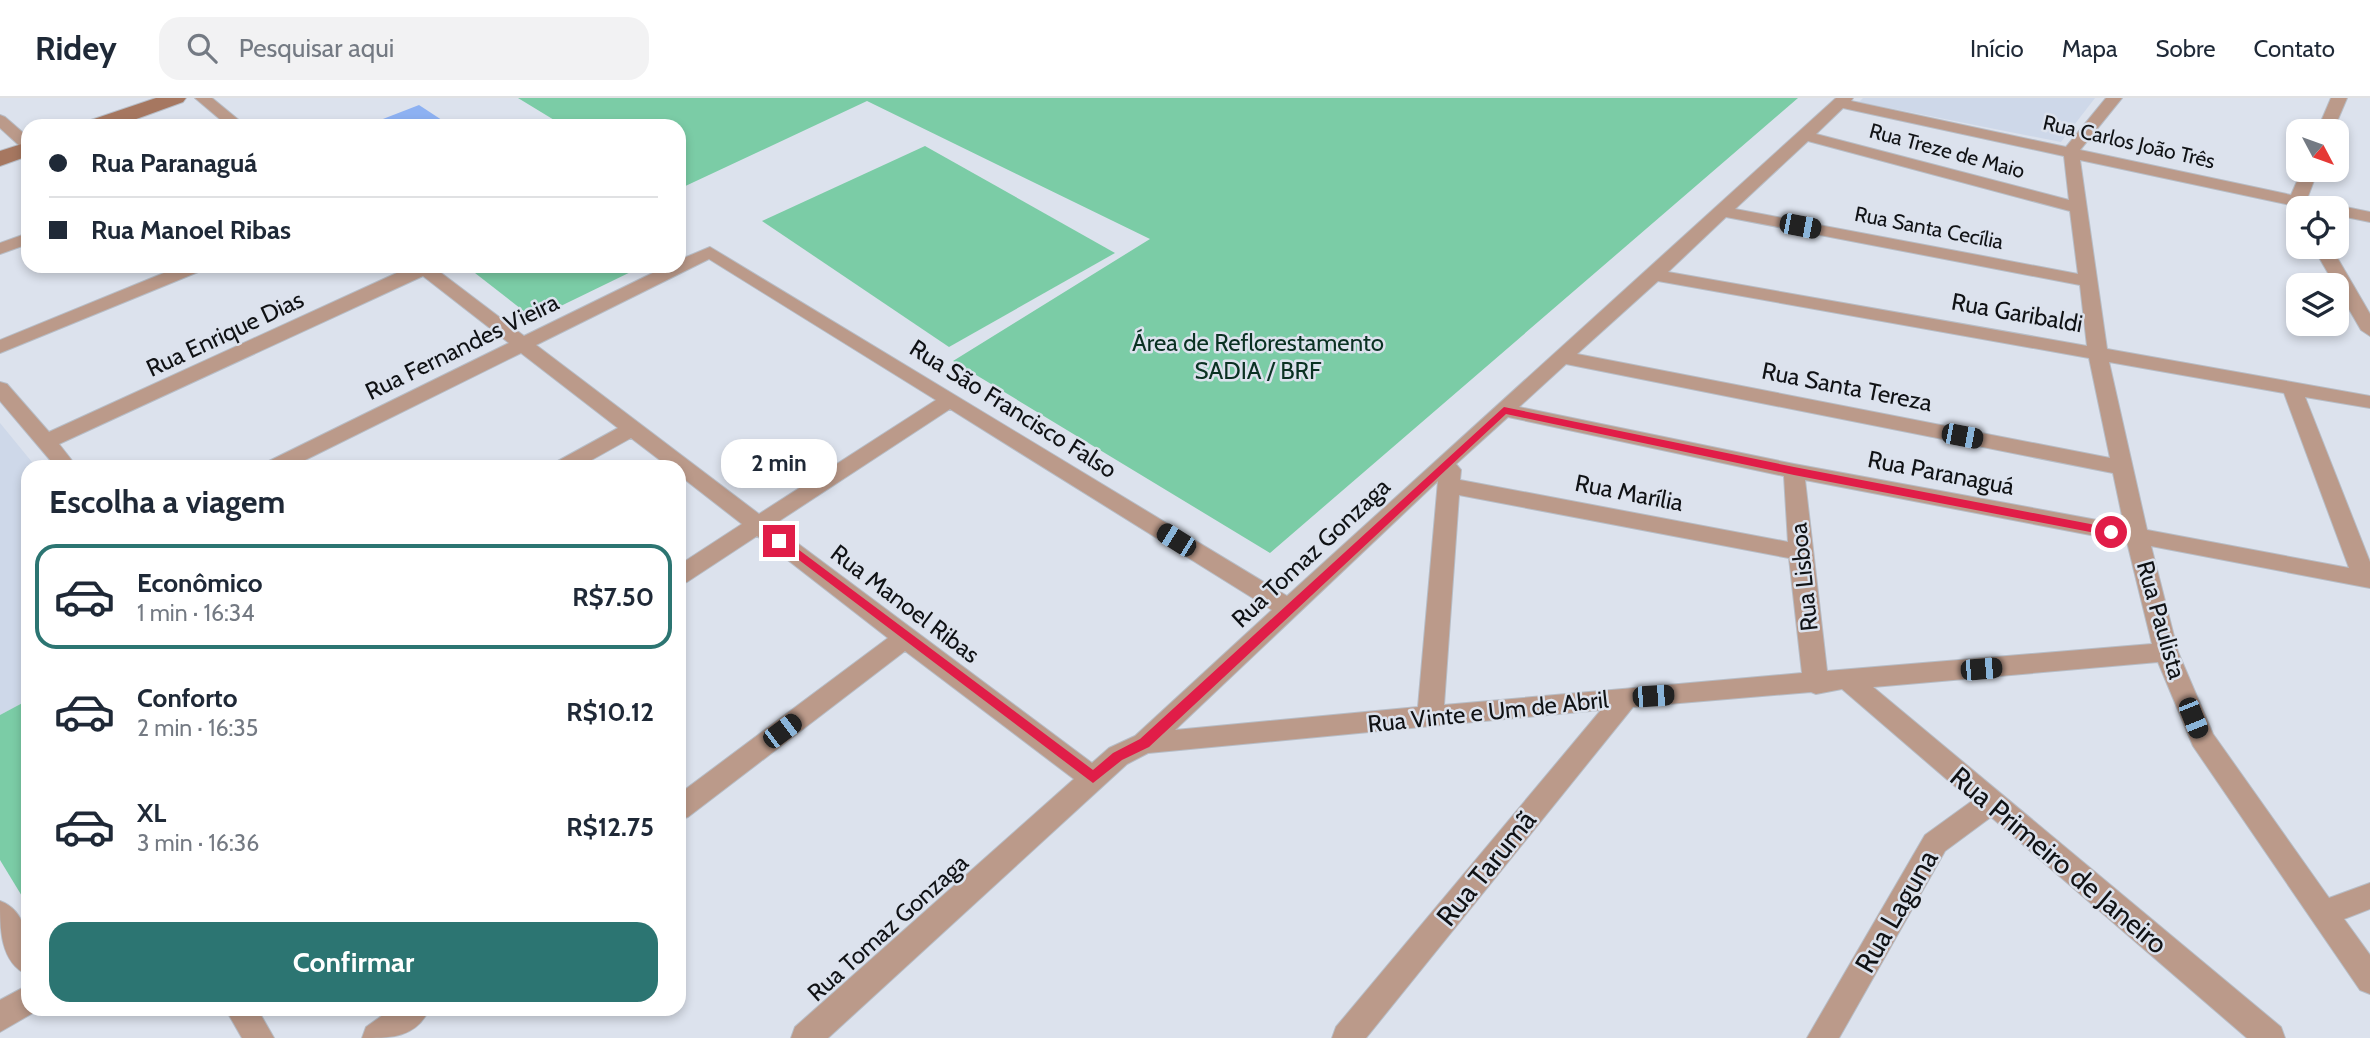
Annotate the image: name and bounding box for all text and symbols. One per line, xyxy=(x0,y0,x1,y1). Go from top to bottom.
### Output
search box xyxy=(159,17,649,80)
text: Ridey xyxy=(35,28,117,68)
icon: search xyxy=(183,29,221,67)
text: Pesquisar aqui xyxy=(239,32,394,64)
text: Início xyxy=(1970,34,2024,63)
text: Mapa xyxy=(2062,34,2117,63)
text: Sobre xyxy=(2155,34,2216,63)
text: Contato xyxy=(2254,34,2335,63)
street label: Rua Carlos João Três xyxy=(2041,110,2218,174)
street label: Rua Treze de Maio xyxy=(1867,118,2028,183)
north arrow xyxy=(2286,119,2348,182)
map controls xyxy=(2286,119,2349,336)
text: Rua Paranaguá xyxy=(91,147,257,179)
button: locate xyxy=(2286,196,2349,259)
street label: Rua Santa Cecília xyxy=(1853,201,2006,254)
car xyxy=(1778,212,1823,240)
text: Rua Manoel Ribas xyxy=(91,214,291,246)
button: layers xyxy=(2286,273,2349,336)
street label: Rua Enrique Dias xyxy=(141,284,308,383)
street label: Rua Fernandes Vieira xyxy=(360,287,564,406)
street label: Rua Garibaldi xyxy=(1949,287,2085,338)
park label: Área de Reflorestamento SADIA / BRF xyxy=(1132,328,1384,385)
street label: Rua São Francisco Falso xyxy=(904,333,1122,484)
street label: Rua Santa Tereza xyxy=(1759,356,1935,417)
car xyxy=(1940,422,1985,450)
callout: 2 min xyxy=(721,440,837,488)
street label: Rua Paranaguá xyxy=(1865,444,2017,501)
text: 2 min xyxy=(751,449,807,477)
street label: Rua Marília xyxy=(1573,468,1686,517)
street label: Rua Tomaz Gonzaga xyxy=(1225,471,1396,633)
text: Escolha a viagem xyxy=(49,482,285,521)
route start xyxy=(2095,516,2127,548)
car xyxy=(1153,520,1200,560)
street label: Rua Lisboa xyxy=(1783,521,1824,633)
route end xyxy=(763,525,795,557)
street label: Rua Manoel Ribas xyxy=(825,538,985,669)
street label: Rua Paulista xyxy=(2131,557,2192,683)
icon: car xyxy=(53,565,116,628)
text: Econômico xyxy=(137,567,263,599)
text: R$7.50 xyxy=(572,581,654,613)
text: 1 min · 16:34 xyxy=(137,599,254,627)
car xyxy=(1960,657,2003,681)
icon: car xyxy=(53,680,116,743)
text: Conforto xyxy=(137,682,238,714)
street label: Rua Vinte e Um de Abril xyxy=(1366,684,1610,739)
car xyxy=(1632,684,1675,708)
car xyxy=(2176,695,2211,741)
text: R$10.12 xyxy=(566,696,654,728)
car xyxy=(759,710,806,752)
text: 2 min · 16:35 xyxy=(137,714,258,742)
street label: Rua Primeiro de Janeiro xyxy=(1944,759,2174,961)
icon: car xyxy=(53,795,116,858)
text: XL xyxy=(137,797,166,829)
street label: Rua Tarumã xyxy=(1429,803,1543,933)
text: R$12.75 xyxy=(566,811,654,843)
text: 3 min · 16:36 xyxy=(137,829,259,857)
street label: Rua Laguna xyxy=(1847,843,1945,978)
street label: Rua Tomaz Gonzaga xyxy=(801,848,974,1007)
button: Confirmar xyxy=(49,922,658,1002)

